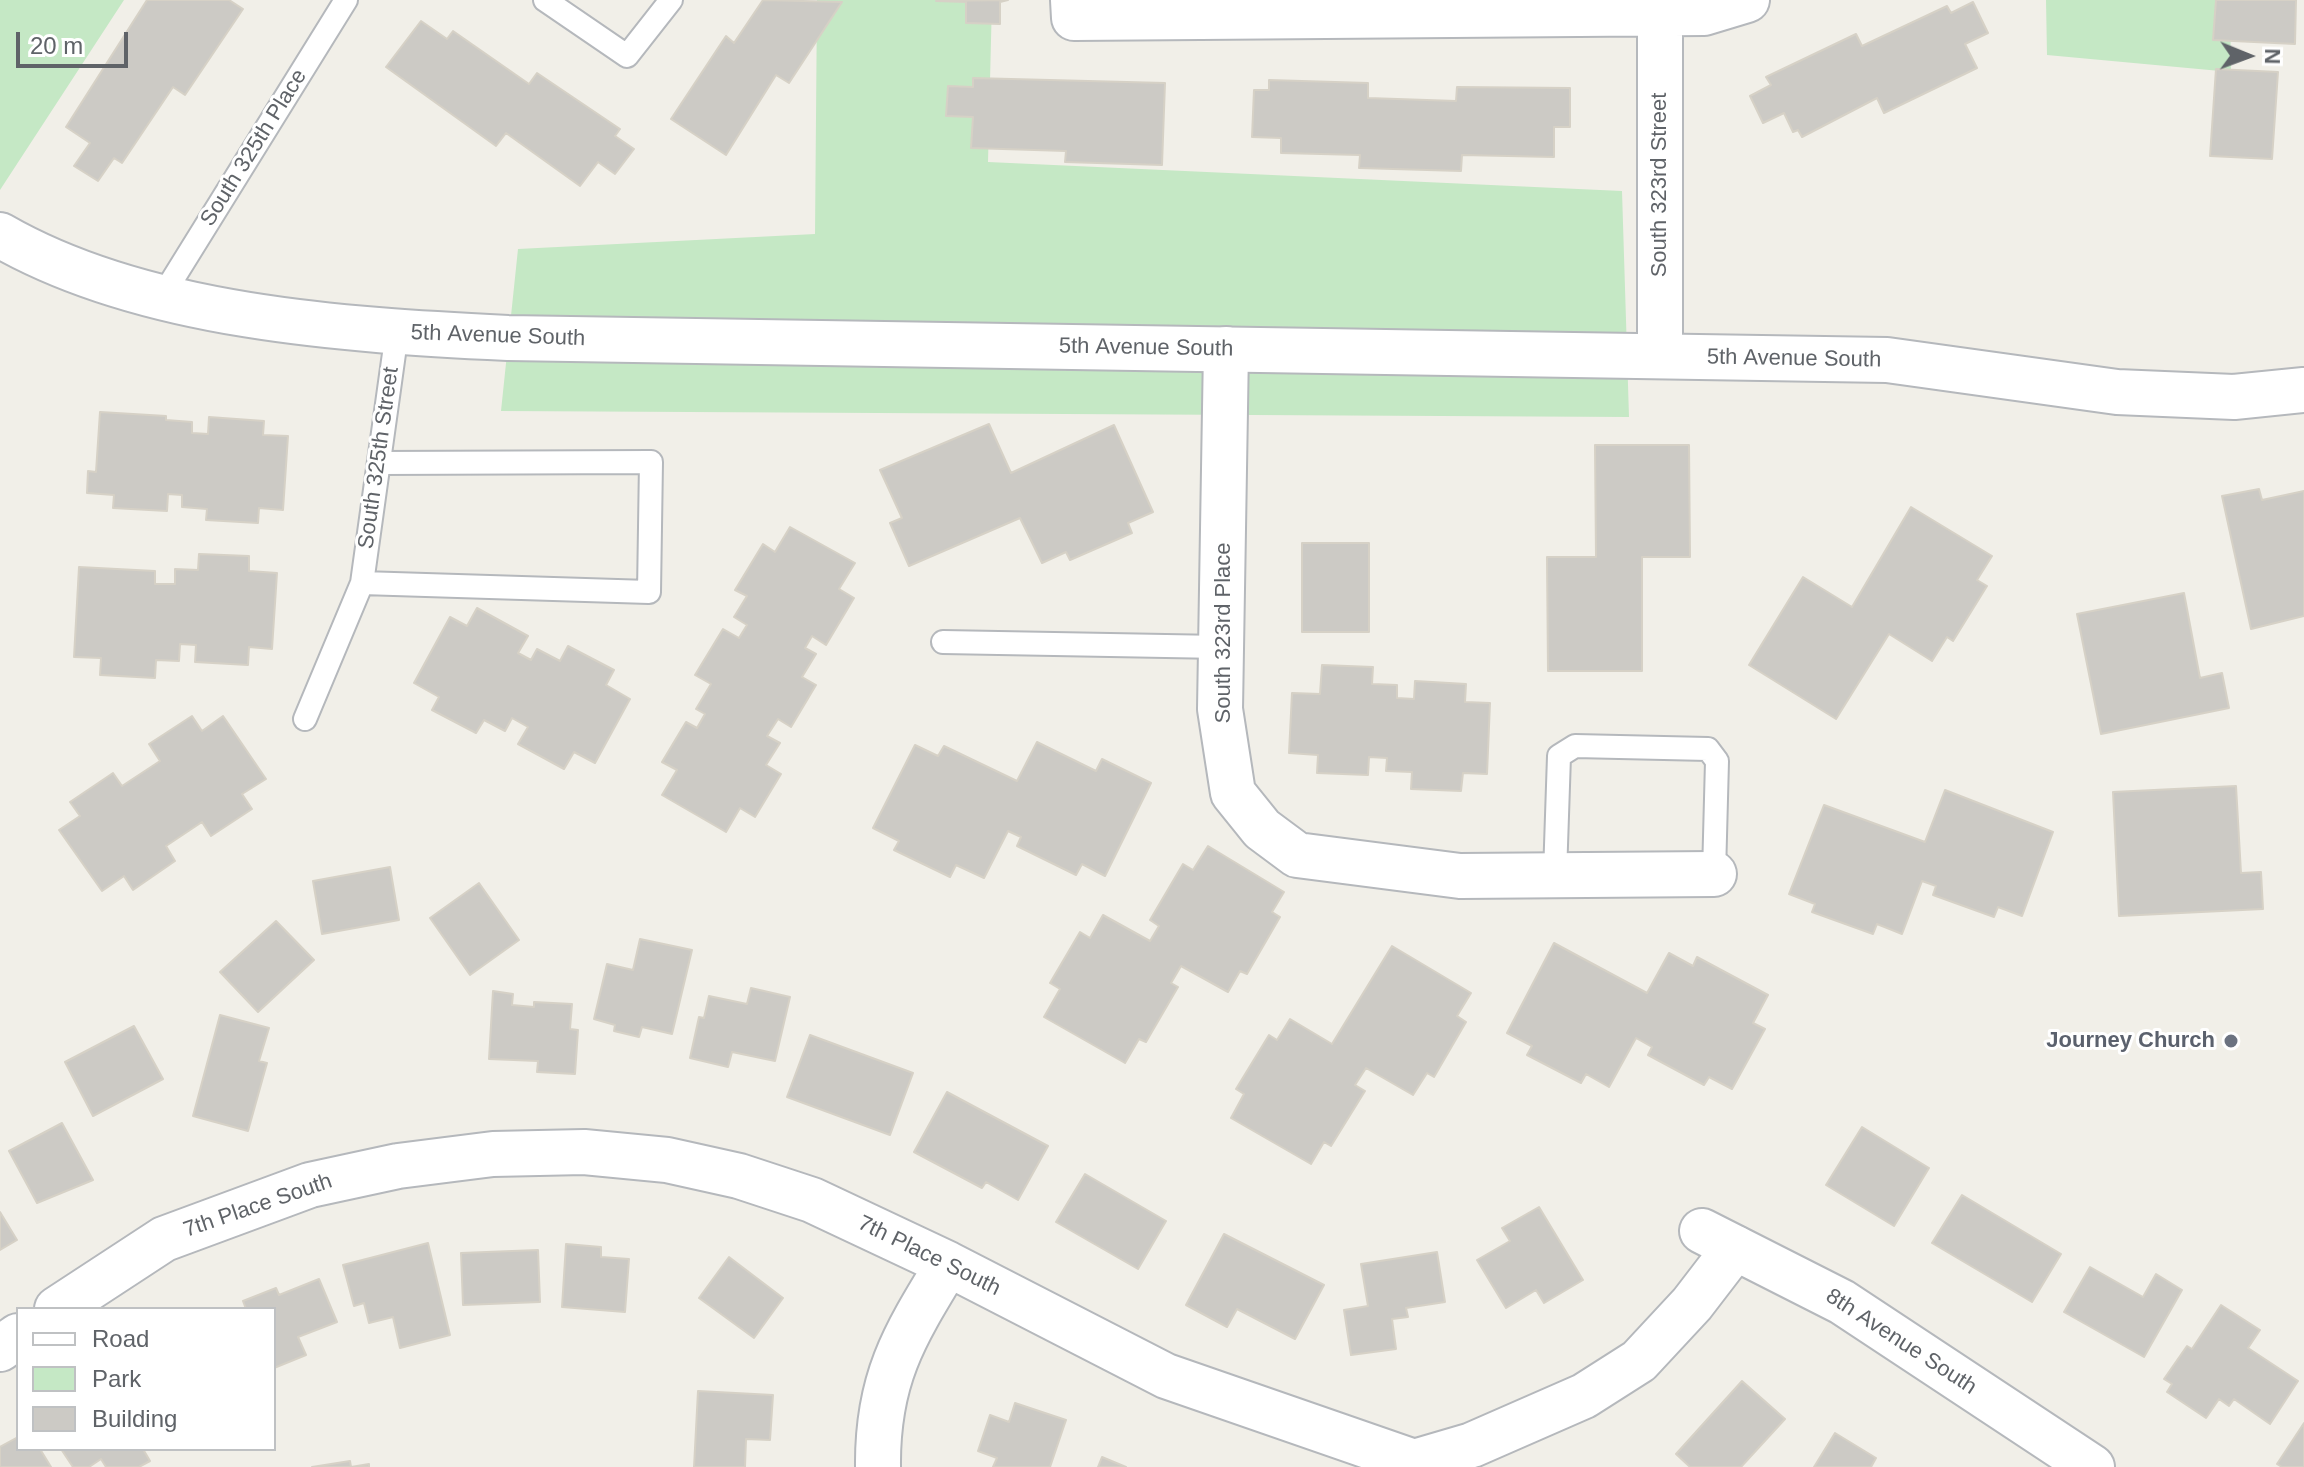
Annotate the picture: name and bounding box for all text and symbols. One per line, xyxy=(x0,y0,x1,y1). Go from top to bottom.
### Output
scale bar xyxy=(20,16,132,66)
north arrow xyxy=(2208,16,2288,96)
text: 20 m xyxy=(30,32,83,59)
text: N xyxy=(2260,48,2285,65)
street label: South 325th Place xyxy=(195,65,313,231)
street label: South 323rd Street xyxy=(1647,93,1673,277)
street label: 5th Avenue South xyxy=(410,320,586,352)
street label: 5th Avenue South xyxy=(1059,333,1233,363)
street label: 5th Avenue South xyxy=(1707,344,1881,374)
street label: South 325th Street xyxy=(353,365,405,551)
street label: South 323rd Place xyxy=(1211,542,1237,724)
place label: Journey Church xyxy=(2046,1028,2215,1054)
marker: Journey Church xyxy=(2222,1032,2240,1050)
street label: 7th Place South xyxy=(180,1168,336,1244)
street label: 7th Place South xyxy=(853,1210,1005,1302)
street label: 8th Avenue South xyxy=(1821,1283,1981,1401)
legend xyxy=(16,1307,276,1451)
text: Road xyxy=(92,1325,149,1352)
text: Park xyxy=(92,1365,141,1392)
text: Building xyxy=(92,1405,177,1432)

